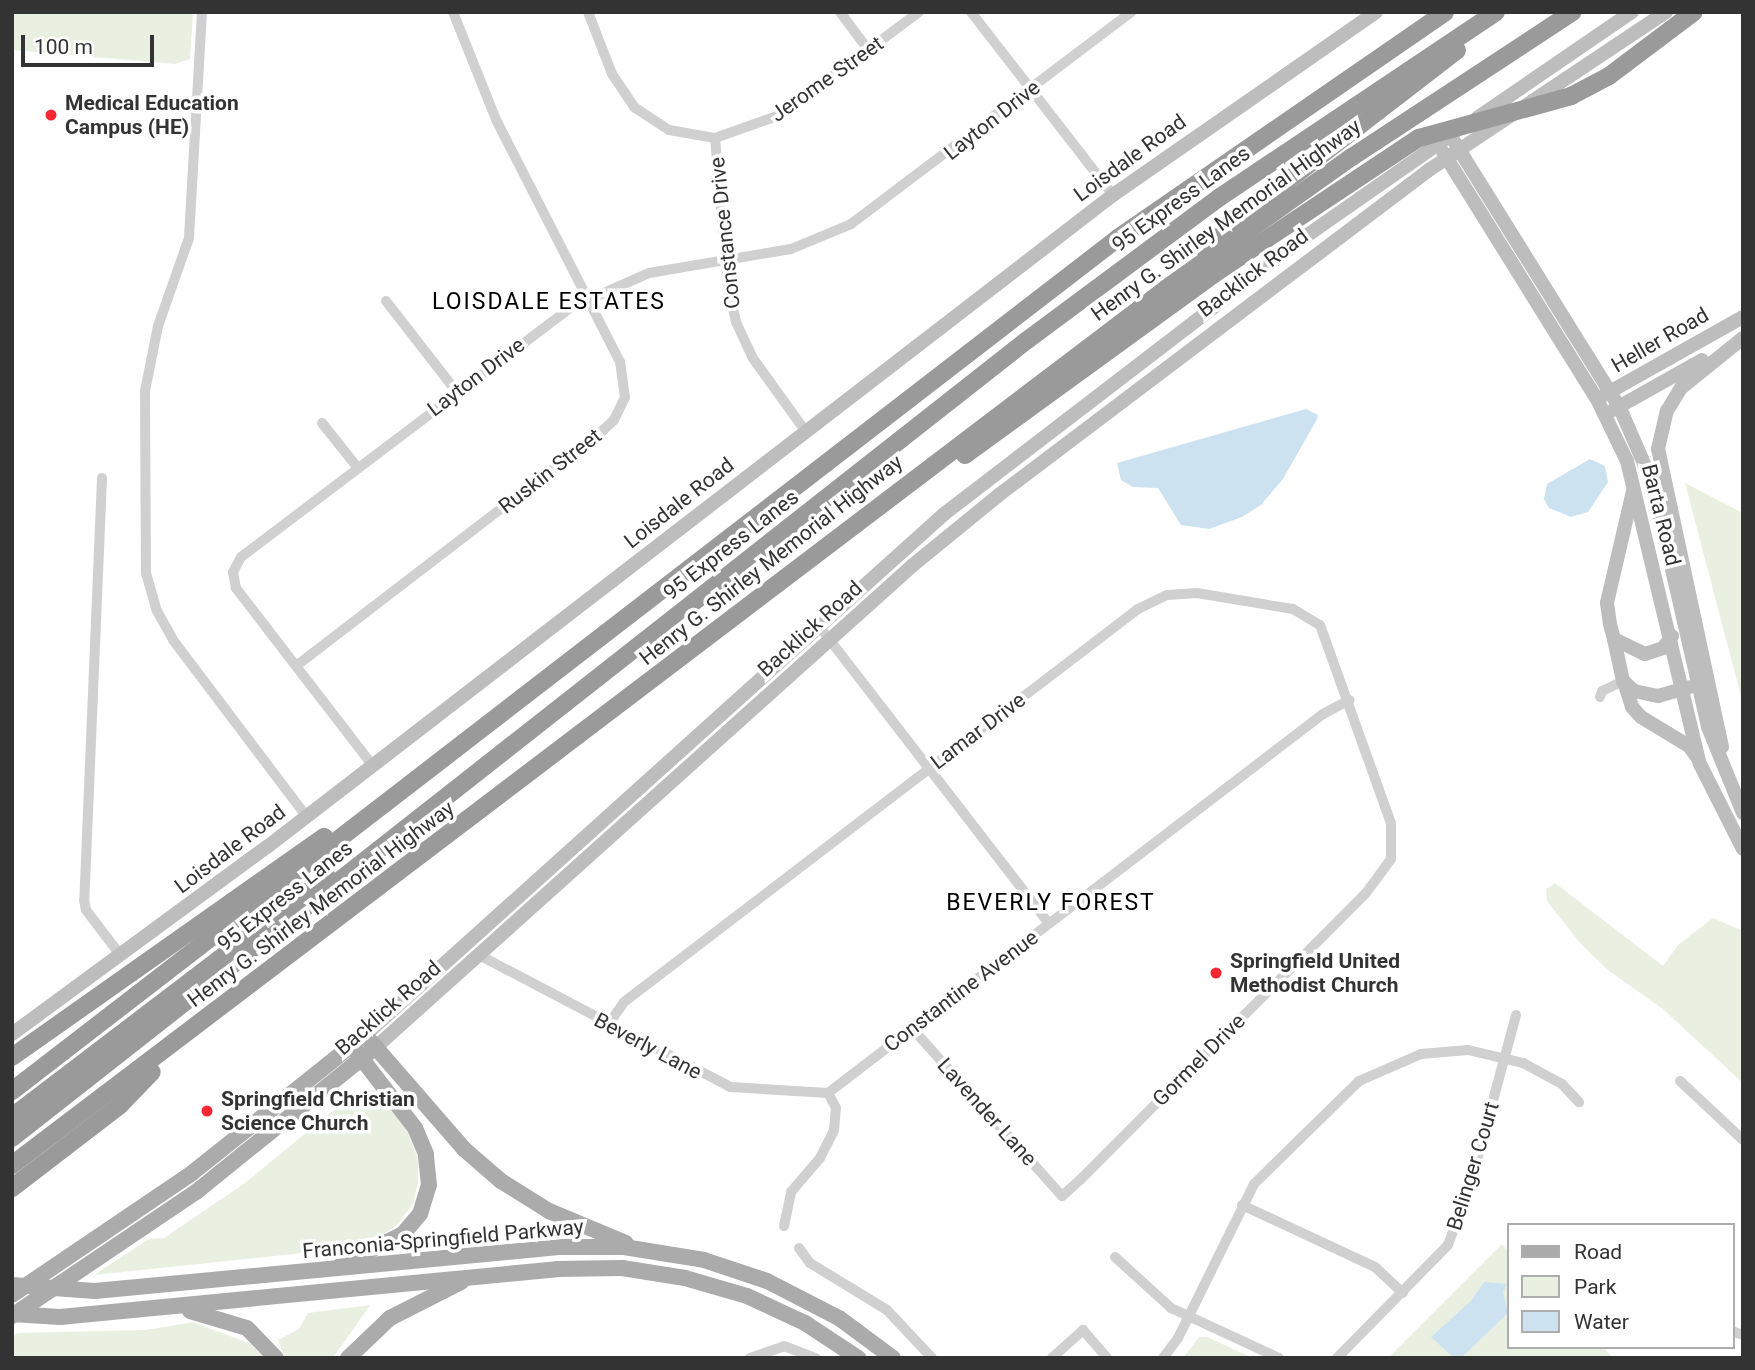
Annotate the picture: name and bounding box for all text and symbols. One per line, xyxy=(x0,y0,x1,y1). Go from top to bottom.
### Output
scale bar xyxy=(24,21,158,65)
street label: Jerome Street xyxy=(766,31,888,127)
text: 100 m xyxy=(34,35,93,59)
street label: Layton Drive xyxy=(939,75,1045,165)
place label: Medical Education Campus (HE) xyxy=(65,90,239,140)
marker: Medical Education Campus (HE) xyxy=(43,107,59,123)
street label: Loisdale Road xyxy=(1069,109,1191,207)
street label: Henry G. Shirley Memorial Highway xyxy=(1086,114,1366,326)
street label: 95 Express Lanes xyxy=(1107,141,1255,257)
street label: Constance Drive xyxy=(704,156,746,310)
street label: Backlick Road xyxy=(1193,223,1313,323)
district label: LOISDALE ESTATES xyxy=(434,288,664,316)
street label: Heller Road xyxy=(1607,302,1713,378)
street label: Layton Drive xyxy=(422,332,530,422)
street label: Ruskin Street xyxy=(494,423,606,519)
street label: Henry G. Shirley Memorial Highway xyxy=(634,449,908,671)
street label: Loisdale Road xyxy=(619,452,739,554)
street label: Barta Road xyxy=(1636,462,1686,568)
street label: 95 Express Lanes xyxy=(659,485,803,605)
street label: Backlick Road xyxy=(753,576,867,682)
street label: Lamar Drive xyxy=(926,687,1030,775)
street label: Henry G. Shirley Memorial Highway xyxy=(183,796,459,1012)
street label: Loisdale Road xyxy=(170,799,290,899)
street label: 95 Express Lanes xyxy=(213,836,357,956)
district label: BEVERLY FOREST xyxy=(948,889,1154,917)
street label: Constantine Avenue xyxy=(879,925,1043,1057)
place label: Springfield United Methodist Church xyxy=(1230,948,1400,998)
street label: Backlick Road xyxy=(330,955,446,1061)
marker: Springfield United Methodist Church xyxy=(1208,965,1224,981)
street label: Beverly Lane xyxy=(590,1007,706,1085)
street label: Gormel Drive xyxy=(1148,1009,1250,1111)
street label: Lavender Lane xyxy=(932,1053,1042,1171)
place label: Springfield Christian Science Church xyxy=(221,1086,415,1136)
street label: Belinger Court xyxy=(1442,1099,1504,1233)
marker: Springfield Christian Science Church xyxy=(199,1103,215,1119)
street label: Franconia-Springfield Parkway xyxy=(301,1214,585,1264)
legend xyxy=(1506,1223,1734,1349)
text: Road xyxy=(1574,1240,1622,1264)
text: Park xyxy=(1574,1275,1616,1299)
text: Water xyxy=(1574,1310,1629,1334)

